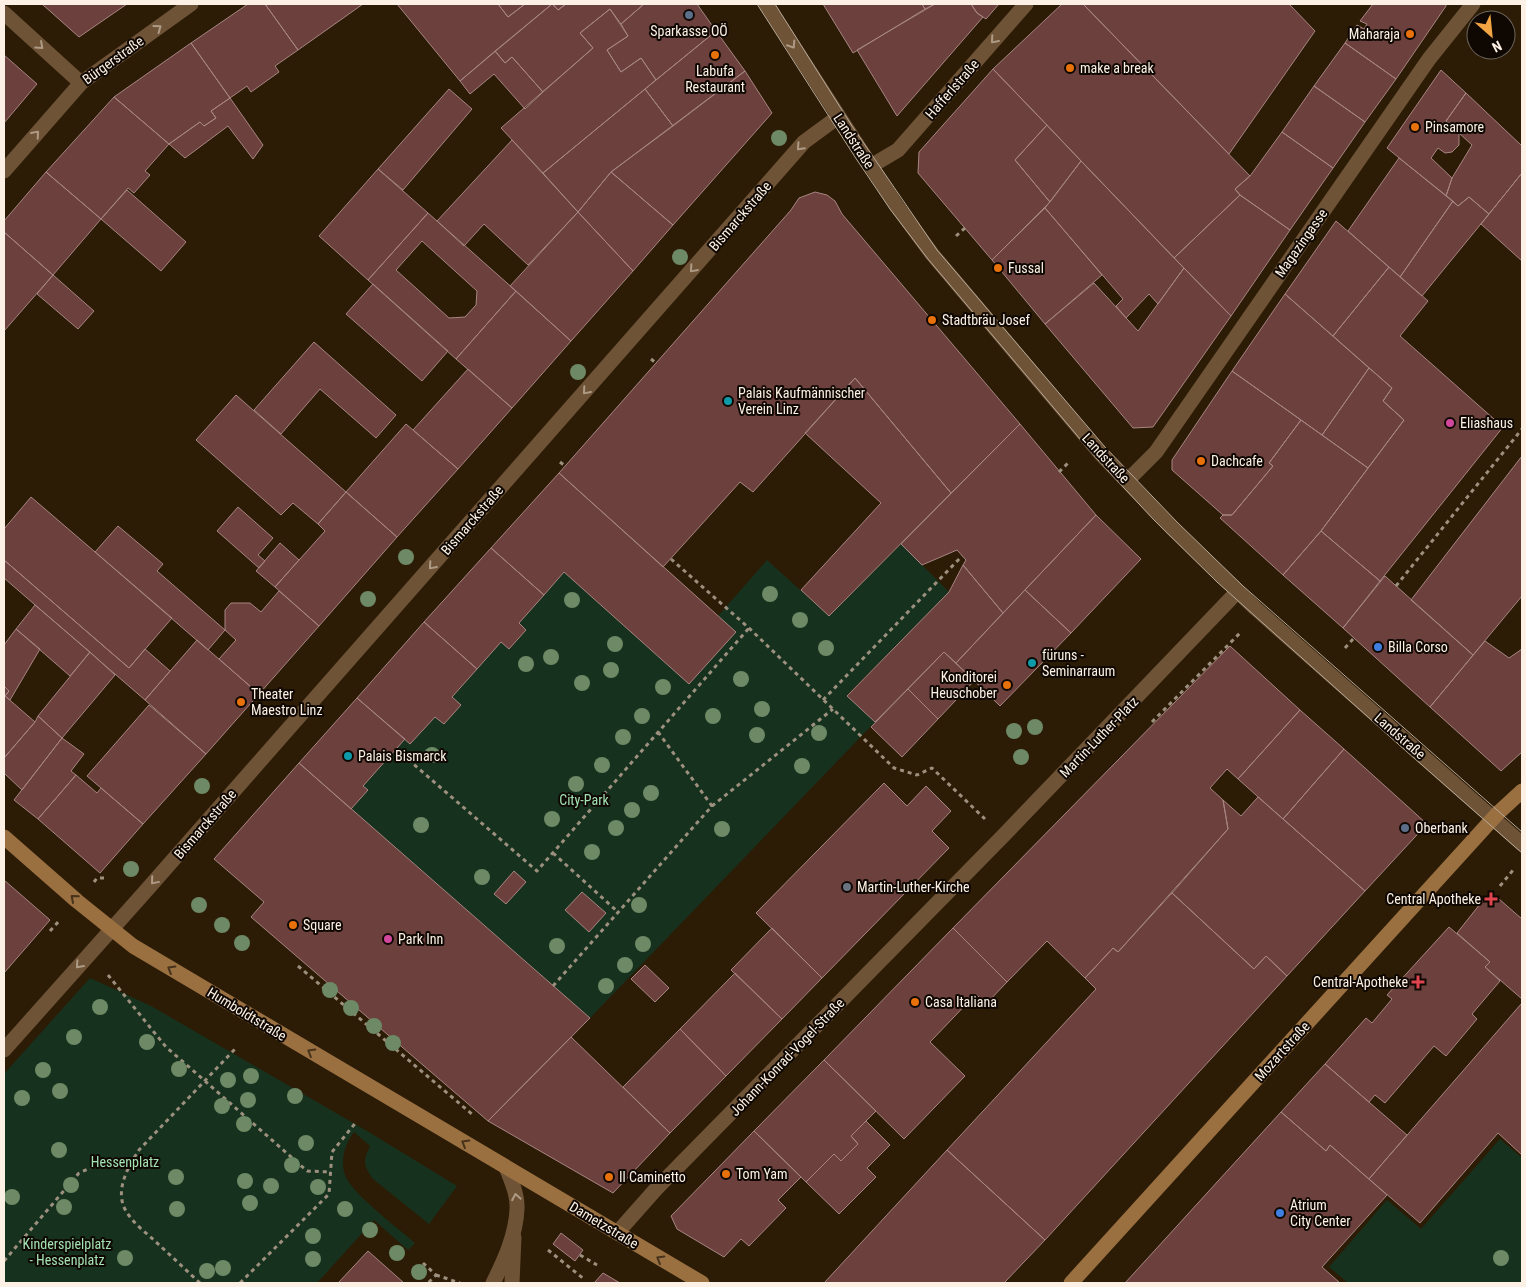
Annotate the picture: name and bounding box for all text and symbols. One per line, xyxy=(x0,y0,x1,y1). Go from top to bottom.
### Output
marker: Sparkasse OÖ xyxy=(683,9,695,21)
north arrow xyxy=(1466,10,1516,60)
place label: Sparkasse OÖ xyxy=(650,23,728,39)
one-way arrow xyxy=(152,25,161,34)
place label: Maharaja xyxy=(1349,26,1400,42)
marker: Maharaja xyxy=(1404,28,1416,40)
street label: Bürgerstraße xyxy=(79,32,147,87)
one-way arrow xyxy=(991,35,1000,44)
text: N xyxy=(1489,38,1504,56)
one-way arrow xyxy=(786,39,796,48)
one-way arrow xyxy=(34,40,43,49)
marker: Labufa Restaurant xyxy=(709,49,721,61)
street label: Hafferlstraße xyxy=(922,56,982,122)
place label: make a break xyxy=(1080,60,1154,76)
marker: make a break xyxy=(1064,62,1076,74)
place label: Labufa Restaurant xyxy=(685,63,745,95)
street label: Landstraße xyxy=(830,111,878,172)
place label: Pinsamore xyxy=(1425,119,1485,135)
marker: Pinsamore xyxy=(1409,121,1421,133)
one-way arrow xyxy=(30,131,39,140)
one-way arrow xyxy=(797,142,806,151)
street label: Bismarckstraße xyxy=(706,178,775,254)
street label: Magazingasse xyxy=(1272,205,1331,280)
place label: Fussal xyxy=(1008,260,1044,276)
marker: Fussal xyxy=(992,262,1004,274)
one-way arrow xyxy=(690,264,699,273)
place label: Stadtbräu Josef xyxy=(942,312,1031,328)
marker: Stadtbräu Josef xyxy=(926,314,938,326)
place label: Palais Kaufmännischer Verein Linz xyxy=(738,385,865,417)
one-way arrow xyxy=(582,386,591,395)
marker: Palais Kaufmännischer Verein Linz xyxy=(722,395,734,407)
place label: Eliashaus xyxy=(1460,415,1513,431)
marker: Eliashaus xyxy=(1444,417,1456,429)
street label: Landstraße xyxy=(1079,430,1133,487)
place label: Dachcafe xyxy=(1211,453,1263,469)
marker: Dachcafe xyxy=(1195,455,1207,467)
street label: Bismarckstraße xyxy=(438,482,507,558)
one-way arrow xyxy=(429,560,438,569)
place label: Billa Corso xyxy=(1388,639,1448,655)
marker: Billa Corso xyxy=(1372,641,1384,653)
place label: füruns - Seminarraum xyxy=(1042,647,1115,679)
marker: füruns - Seminarraum xyxy=(1026,657,1038,669)
place label: Konditorei Heuschober xyxy=(931,669,997,701)
marker: Konditorei Heuschober xyxy=(1001,679,1013,691)
place label: Theater Maestro Linz xyxy=(251,686,323,718)
street label: Martin-Luther-Platz xyxy=(1056,693,1142,781)
marker: Theater Maestro Linz xyxy=(235,696,247,708)
street label: Landstraße xyxy=(1371,710,1429,763)
place label: Palais Bismarck xyxy=(358,748,447,764)
marker: Palais Bismarck xyxy=(342,750,354,762)
street label: Bismarckstraße xyxy=(171,786,240,862)
park label: City-Park xyxy=(559,792,609,808)
place label: Oberbank xyxy=(1415,820,1469,836)
marker: Oberbank xyxy=(1399,822,1411,834)
one-way arrow xyxy=(151,875,160,884)
place label: Martin-Luther-Kirche xyxy=(857,879,970,895)
marker: Martin-Luther-Kirche xyxy=(841,881,853,893)
place label: Central Apotheke xyxy=(1386,891,1481,907)
marker: Central Apotheke xyxy=(1485,893,1497,905)
one-way arrow xyxy=(71,896,80,904)
place label: Square xyxy=(303,917,342,933)
marker: Square xyxy=(287,919,299,931)
place label: Park Inn xyxy=(398,931,443,947)
marker: Park Inn xyxy=(382,933,394,945)
one-way arrow xyxy=(76,960,85,969)
one-way arrow xyxy=(168,965,177,975)
place label: Central-Apotheke xyxy=(1313,974,1408,990)
marker: Central-Apotheke xyxy=(1412,976,1424,988)
street label: Humboldtstraße xyxy=(205,984,290,1044)
place label: Casa Italiana xyxy=(925,994,997,1010)
street label: Johann-Konrad-Vogel-Straße xyxy=(727,995,848,1119)
marker: Casa Italiana xyxy=(909,996,921,1008)
street label: Mozartstraße xyxy=(1251,1018,1313,1084)
one-way arrow xyxy=(308,1048,317,1058)
one-way arrow xyxy=(461,1139,470,1149)
park label: Hessenplatz xyxy=(91,1154,159,1170)
place label: Tom Yam xyxy=(736,1166,788,1182)
marker: Tom Yam xyxy=(720,1168,732,1180)
place label: Il Caminetto xyxy=(619,1169,686,1185)
marker: Il Caminetto xyxy=(603,1171,615,1183)
one-way arrow xyxy=(511,1193,521,1202)
place label: Atrium City Center xyxy=(1290,1197,1351,1229)
street label: Dametzstraße xyxy=(567,1198,642,1252)
marker: Atrium City Center xyxy=(1274,1207,1286,1219)
park label: Kinderspielplatz - Hessenplatz xyxy=(23,1236,111,1268)
one-way arrow xyxy=(656,1255,665,1265)

